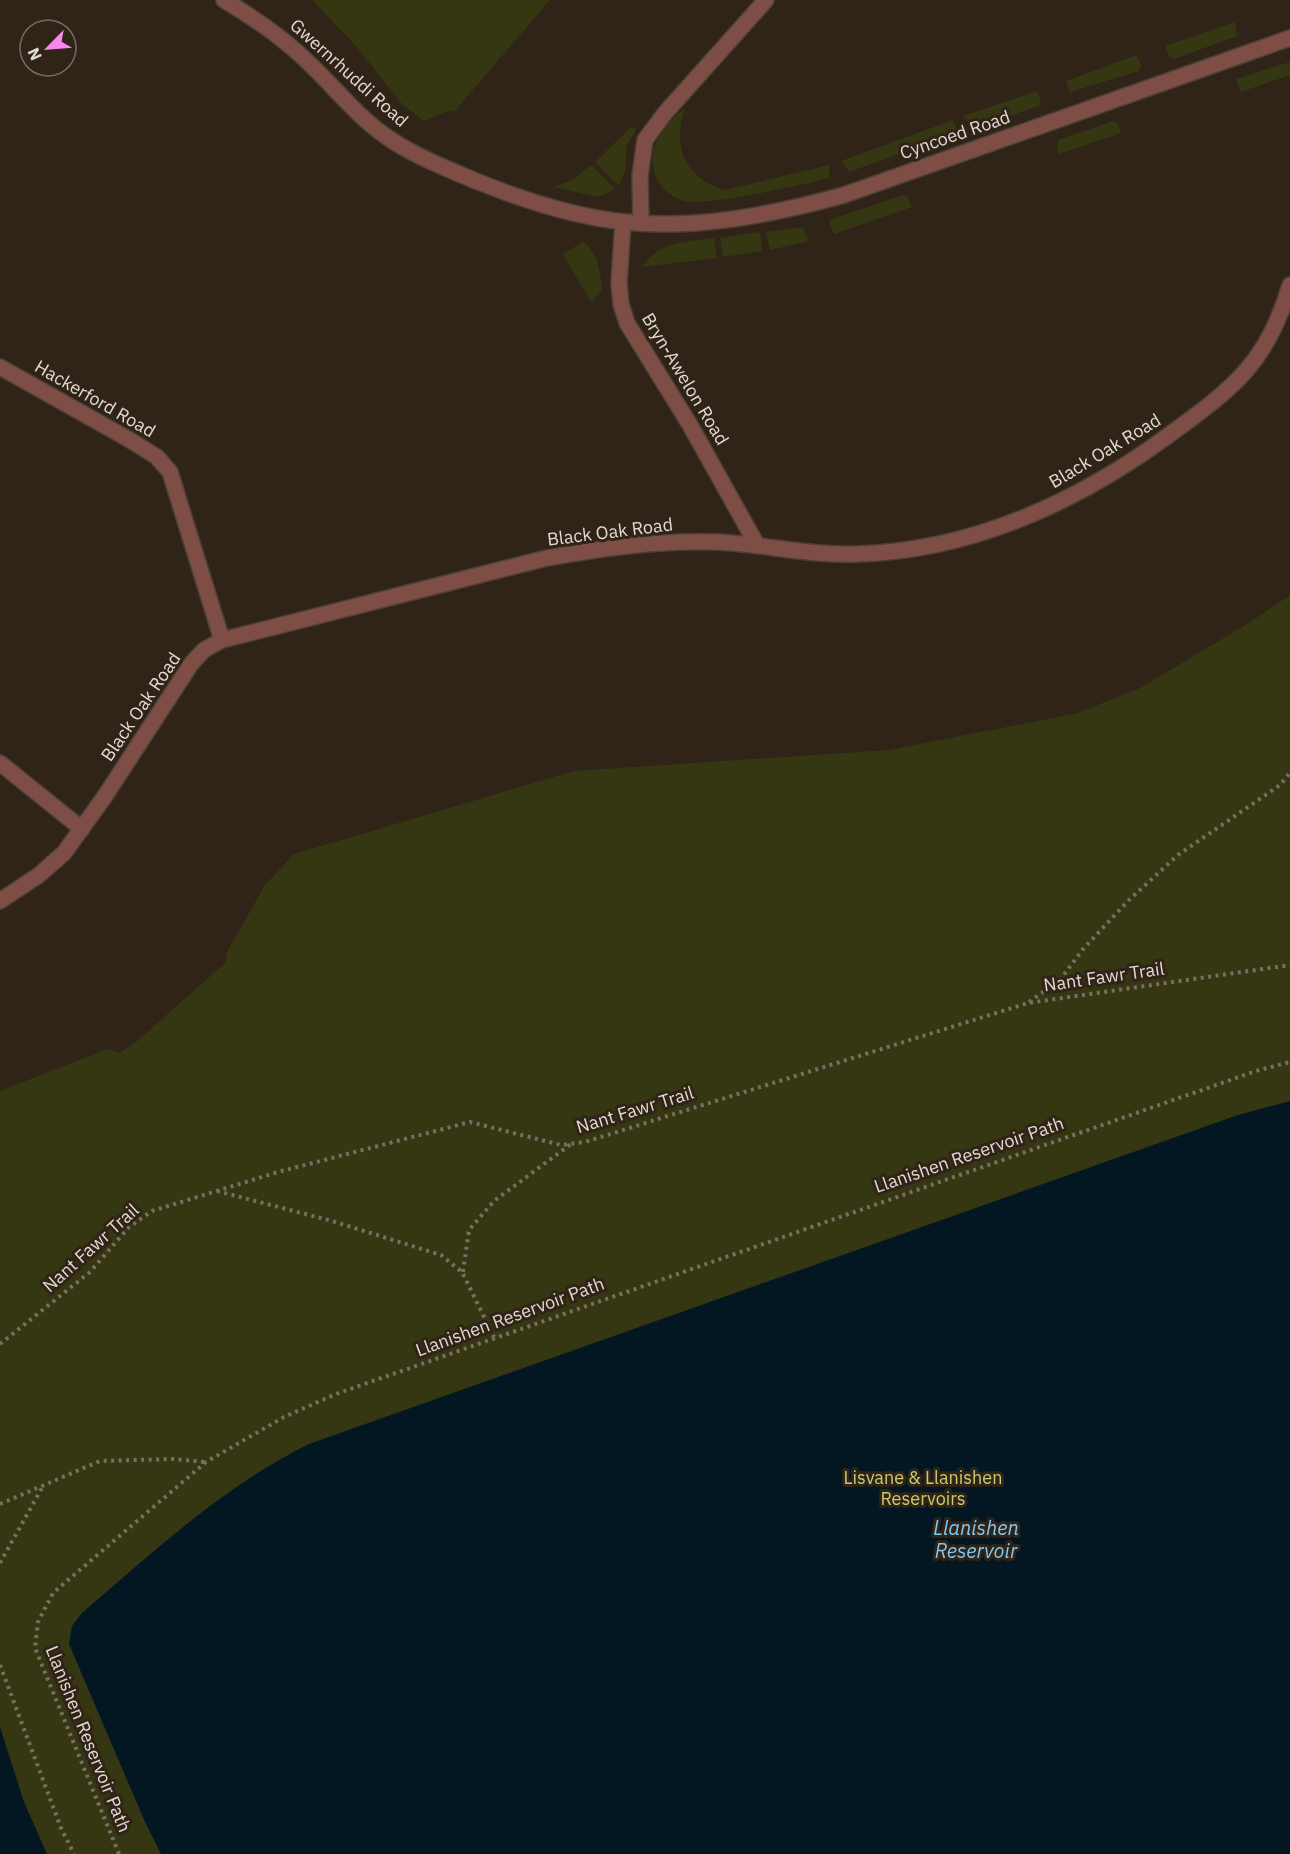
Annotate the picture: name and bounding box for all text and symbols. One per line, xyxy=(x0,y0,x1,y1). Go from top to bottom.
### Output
street label: Gwernrhuddi Road xyxy=(286,14,413,132)
north arrow xyxy=(18,18,78,78)
text: N xyxy=(23,45,46,64)
street label: Cyncoed Road xyxy=(897,105,1013,164)
street label: Bryn-Awelon Road xyxy=(637,308,734,449)
street label: Hackerford Road xyxy=(31,355,160,442)
street label: Black Oak Road xyxy=(1045,408,1165,493)
street label: Black Oak Road xyxy=(546,512,674,551)
street label: Black Oak Road xyxy=(96,648,185,766)
street label: Nant Fawr Trail xyxy=(1042,957,1166,996)
street label: Nant Fawr Trail xyxy=(573,1081,697,1138)
street label: Llanishen Reservoir Path xyxy=(871,1111,1067,1198)
street label: Nant Fawr Trail xyxy=(38,1198,144,1297)
street label: Llanishen Reservoir Path xyxy=(412,1272,607,1361)
park label: Lisvane & Llanishen Reservoirs xyxy=(844,1466,1002,1510)
water label: Llanishen Reservoir xyxy=(933,1514,1019,1564)
street label: Llanishen Reservoir Path xyxy=(40,1642,136,1835)

